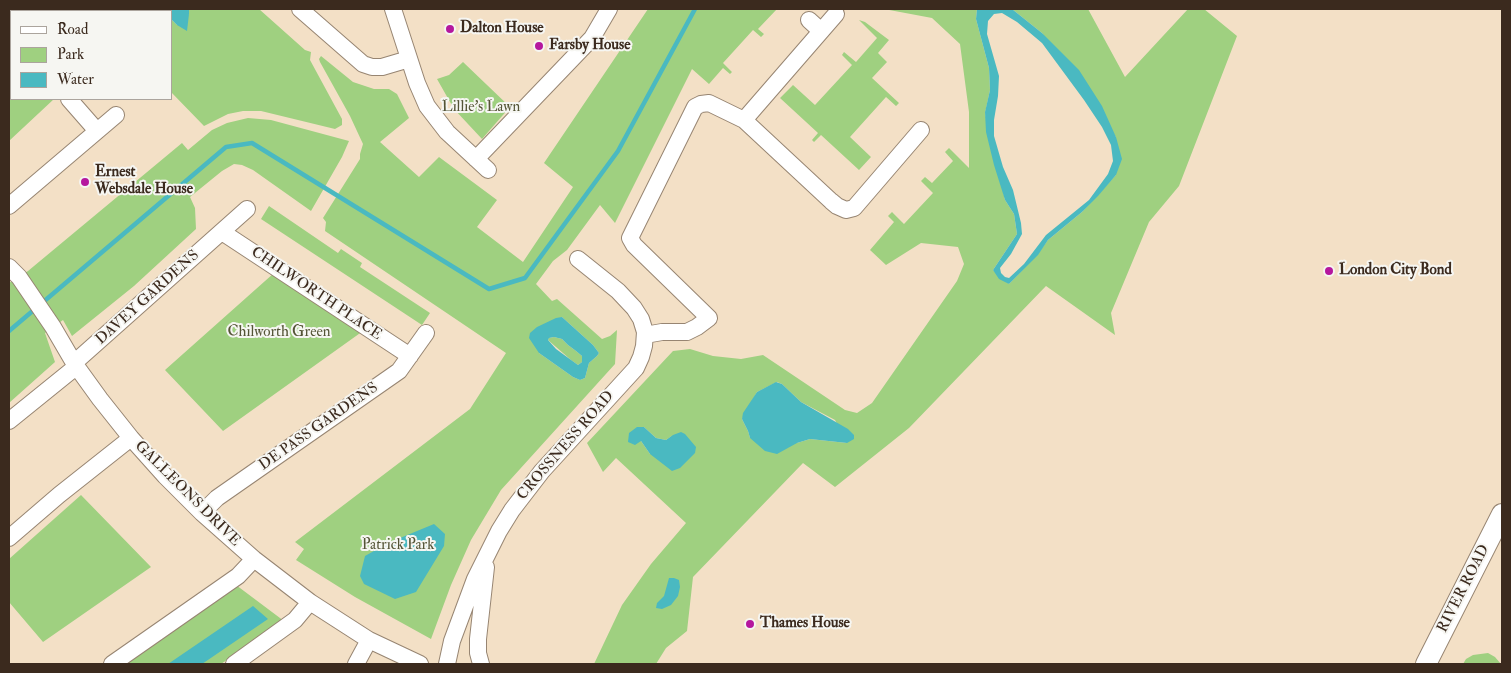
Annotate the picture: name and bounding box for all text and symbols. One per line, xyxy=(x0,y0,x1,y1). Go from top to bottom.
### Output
legend xyxy=(10,10,172,100)
text: Road xyxy=(57,20,88,39)
place label: Dalton House xyxy=(460,20,544,38)
marker: Dalton House xyxy=(444,23,456,35)
place label: Farsby House xyxy=(549,37,630,55)
marker: Farsby House xyxy=(533,40,545,52)
text: Park xyxy=(57,45,84,64)
text: Water xyxy=(57,70,94,89)
park label: Lillie's Lawn xyxy=(442,99,520,117)
place label: Ernest Websdale House xyxy=(95,164,193,199)
marker: Ernest Websdale House xyxy=(79,176,91,188)
street label: CHILWORTH PLACE xyxy=(247,244,385,344)
street label: DAVEY GARDENS xyxy=(93,247,203,349)
place label: London City Bond xyxy=(1339,262,1452,280)
marker: London City Bond xyxy=(1323,265,1335,277)
park label: Chilworth Green xyxy=(228,324,330,342)
street label: DE PASS GARDENS xyxy=(256,379,382,475)
street label: CROSSNESS ROAD xyxy=(514,388,618,504)
street label: GALLEONS DRIVE xyxy=(131,438,243,550)
park label: Patrick Park xyxy=(362,537,434,555)
street label: RIVER ROAD xyxy=(1434,542,1494,636)
place label: Thames House xyxy=(760,615,850,633)
marker: Thames House xyxy=(744,618,756,630)

